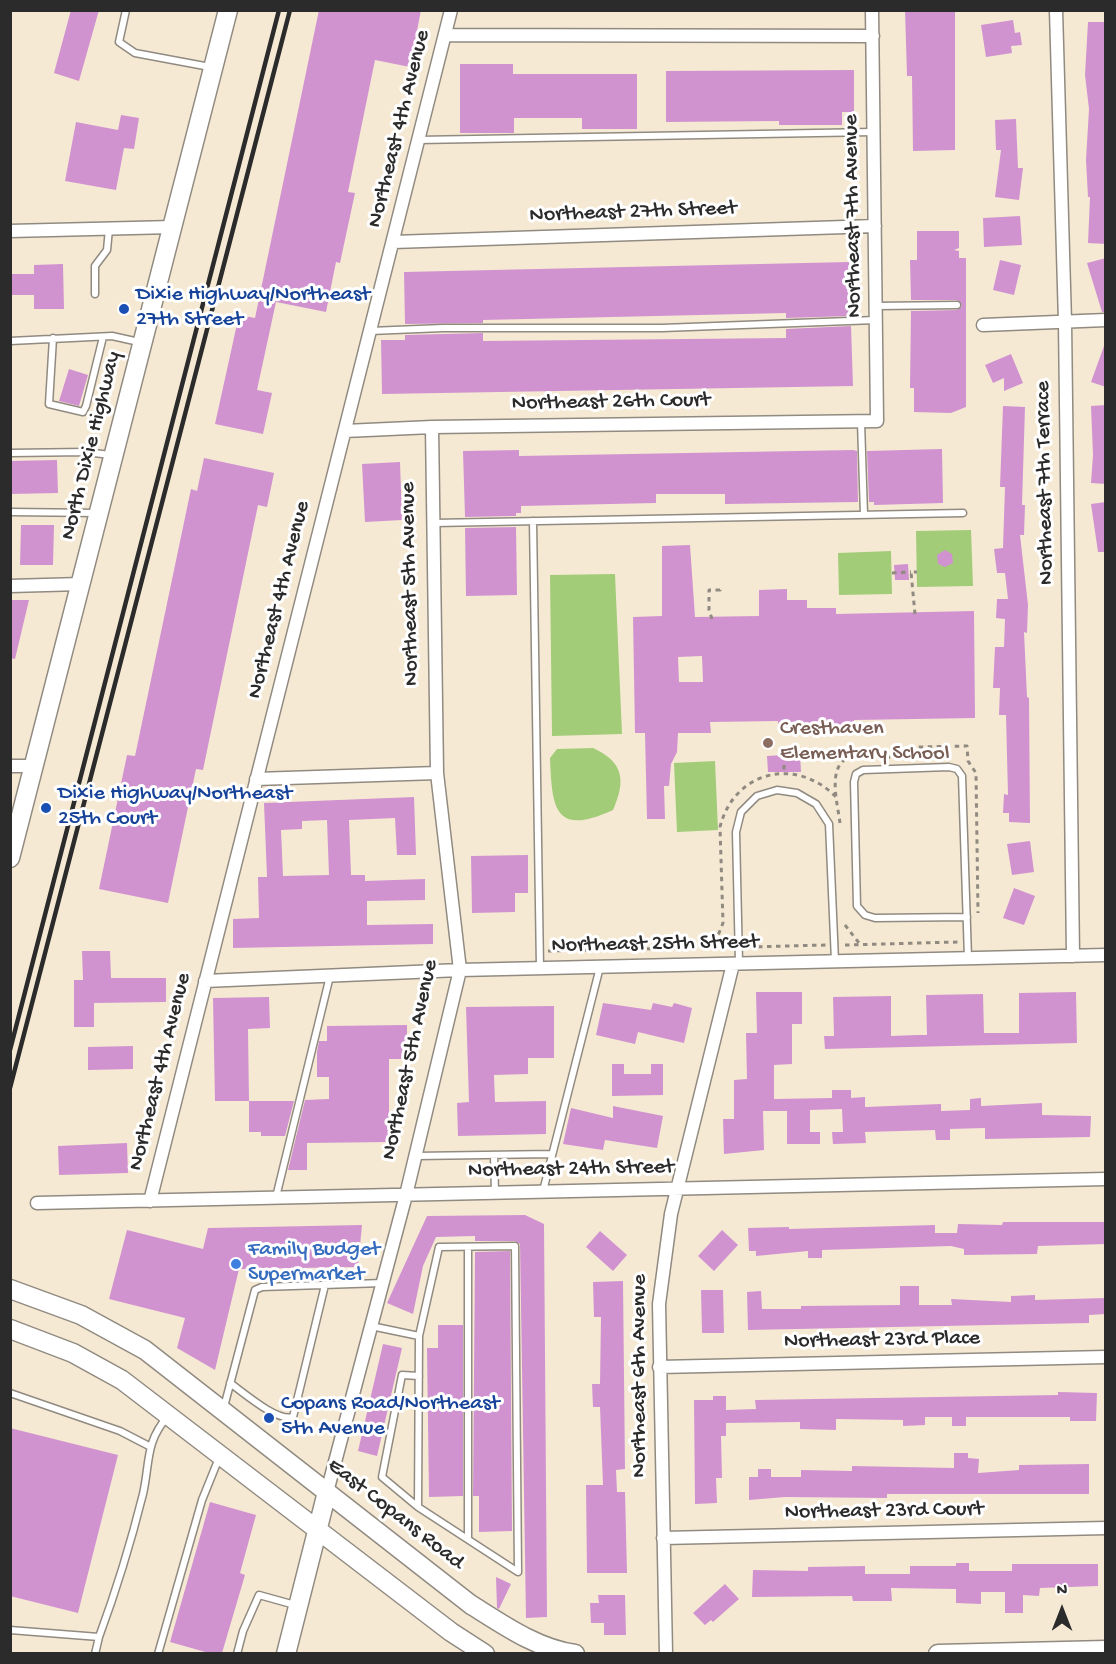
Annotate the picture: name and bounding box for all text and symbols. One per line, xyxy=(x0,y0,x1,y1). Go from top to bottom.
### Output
street label: Northeast 4th Avenue xyxy=(363,27,437,231)
street label: Northeast 7th Avenue xyxy=(839,114,869,318)
street label: Northeast 27th Street xyxy=(529,196,737,230)
place label: Dixie Highway/Northeast 27th Street xyxy=(136,283,370,334)
marker: Dixie Highway/Northeast 27th Street xyxy=(117,302,131,316)
street label: North Dixie Highway xyxy=(56,349,128,543)
street label: Northeast 7th Terrace xyxy=(1031,381,1061,585)
street label: Northeast 26th Court xyxy=(511,388,711,418)
street label: Northeast 5th Avenue xyxy=(396,482,426,686)
street label: Northeast 4th Avenue xyxy=(243,498,317,702)
place label: Cresthaven Elementary School xyxy=(780,717,950,768)
marker: Cresthaven Elementary School xyxy=(761,736,775,750)
place label: Dixie Highway/Northeast 25th Court xyxy=(58,782,292,834)
marker: Dixie Highway/Northeast 25th Court xyxy=(39,801,53,815)
street label: Northeast 25th Street xyxy=(551,930,759,960)
street label: Northeast 5th Avenue xyxy=(377,958,445,1162)
street label: Northeast 4th Avenue xyxy=(124,970,198,1174)
street label: Northeast 24th Street xyxy=(468,1155,674,1185)
place label: Family Budget Supermarket xyxy=(248,1238,380,1290)
marker: Family Budget Supermarket xyxy=(229,1257,243,1271)
street label: Northeast 6th Avenue xyxy=(628,1274,654,1478)
street label: Northeast 23rd Place xyxy=(784,1326,980,1356)
place label: Copans Road/Northeast 5th Avenue xyxy=(281,1392,499,1444)
marker: Copans Road/Northeast 5th Avenue xyxy=(262,1411,276,1425)
street label: East Copans Road xyxy=(321,1453,469,1577)
street label: Northeast 23rd Court xyxy=(784,1497,984,1527)
north arrow xyxy=(1032,1580,1092,1640)
text: N xyxy=(1057,1582,1067,1601)

